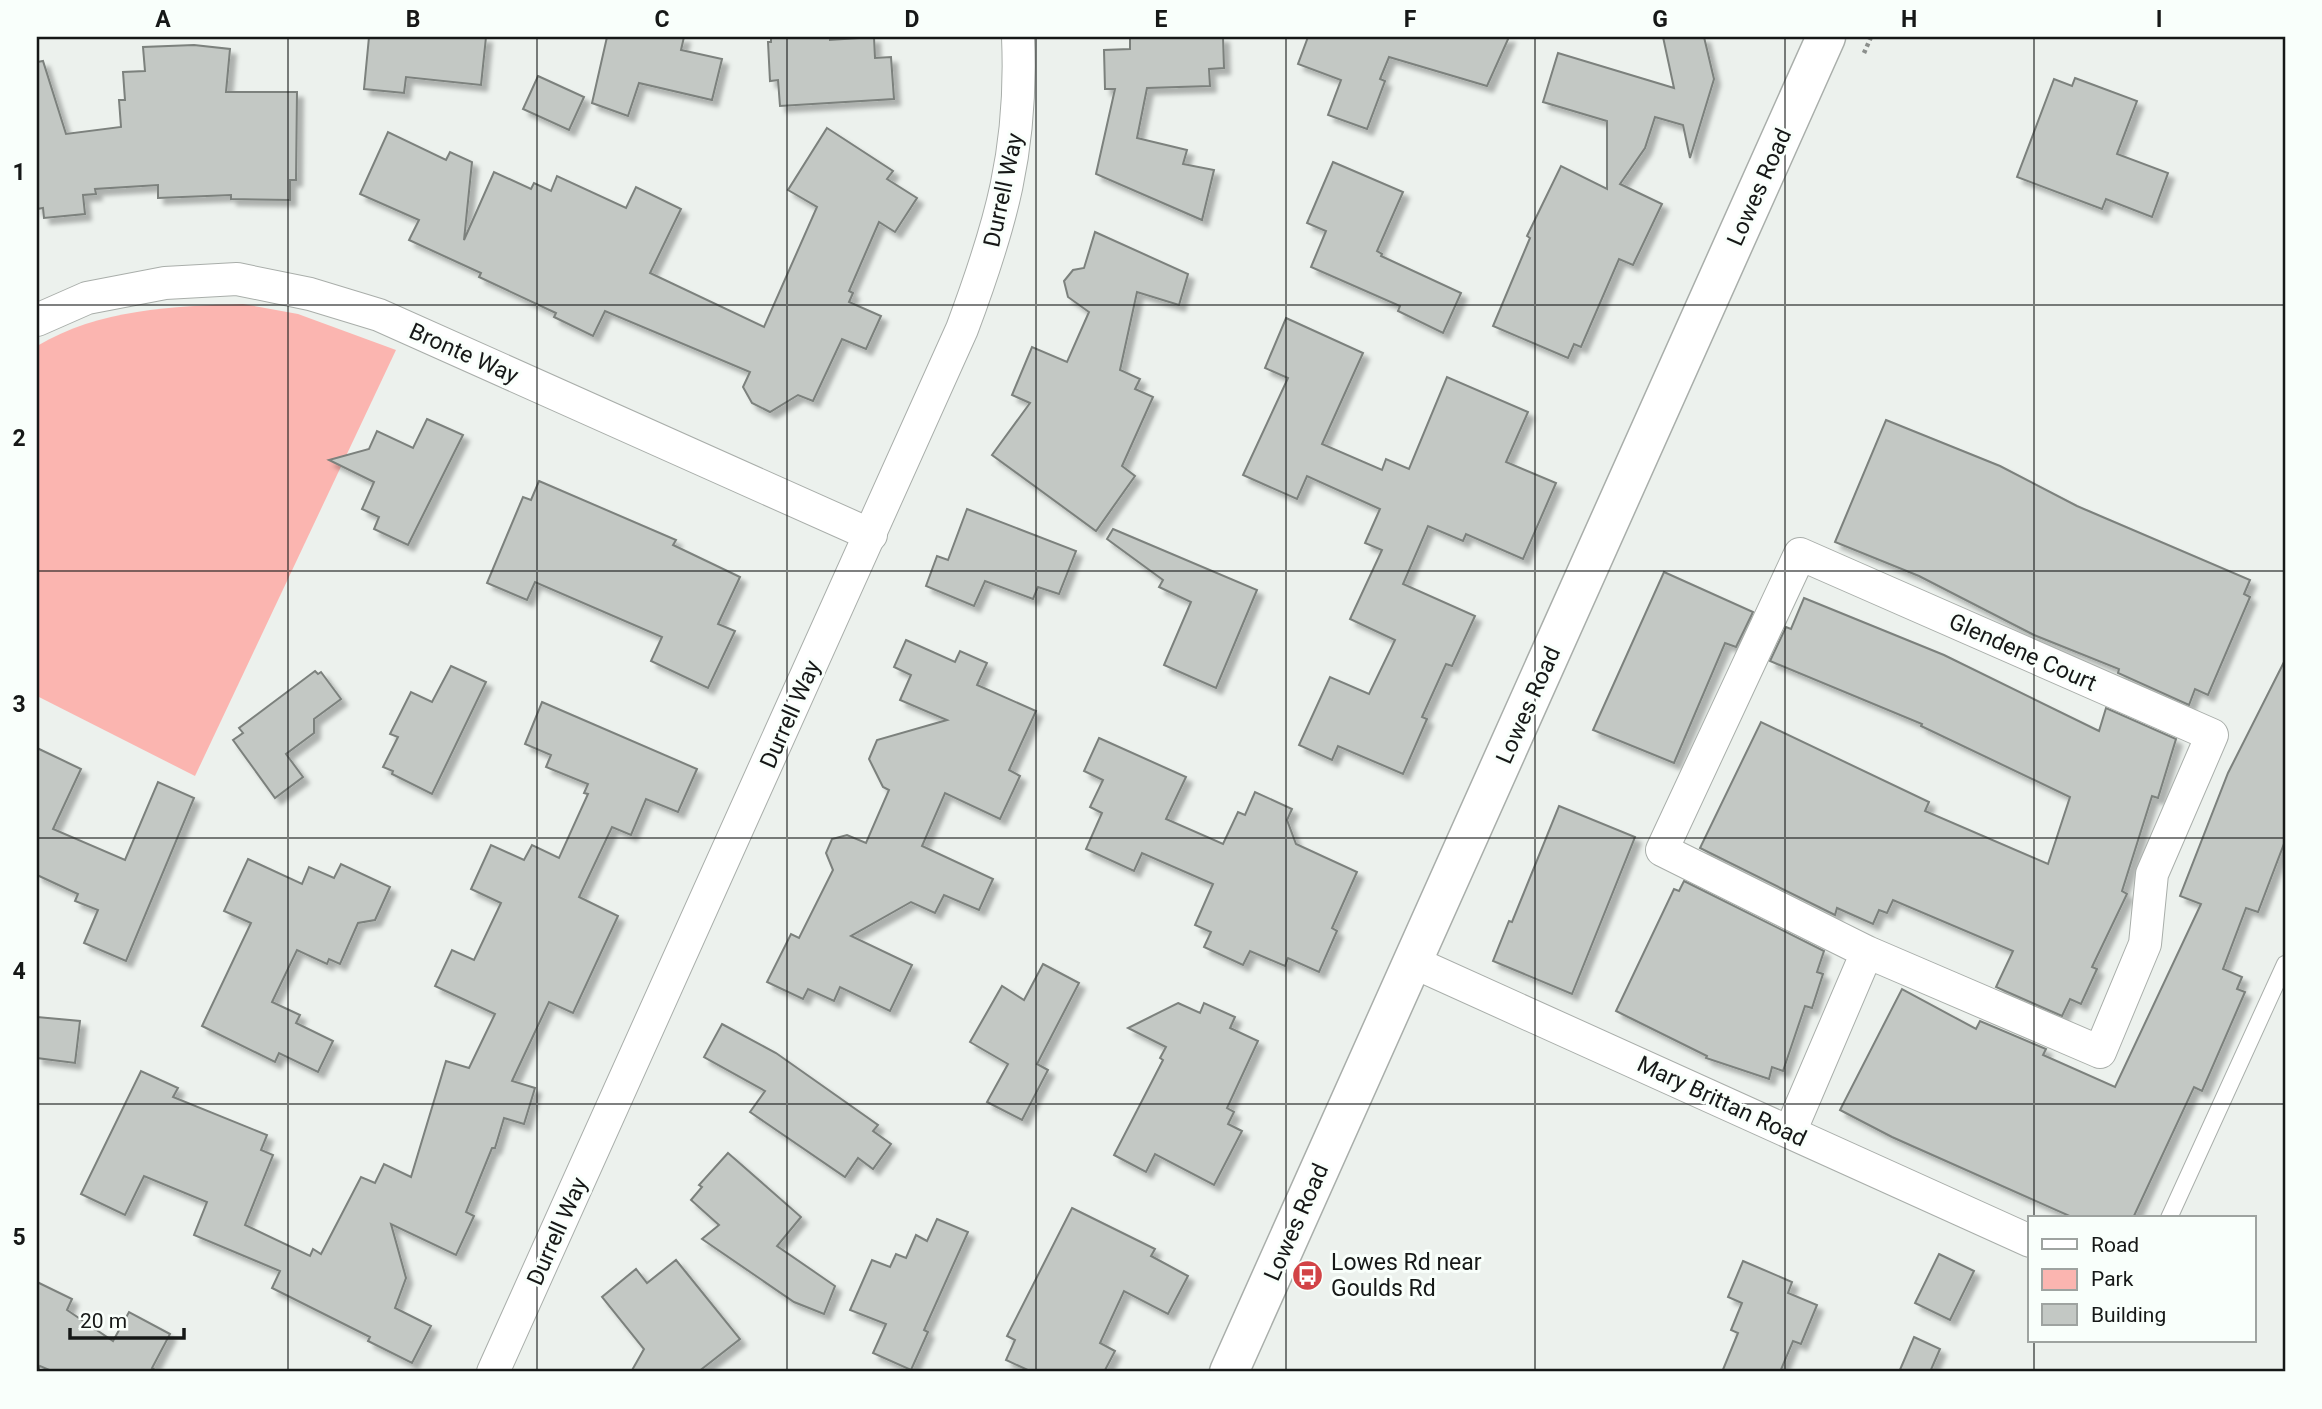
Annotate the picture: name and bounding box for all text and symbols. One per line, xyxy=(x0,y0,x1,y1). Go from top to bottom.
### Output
text: A xyxy=(155,6,171,33)
text: B xyxy=(406,6,420,33)
text: C xyxy=(654,6,670,33)
text: D xyxy=(905,6,919,33)
text: E xyxy=(1155,6,1168,33)
text: F xyxy=(1404,6,1417,33)
text: G xyxy=(1652,6,1668,33)
text: H xyxy=(1901,6,1917,33)
text: I xyxy=(2156,6,2162,33)
street label: Lowes Road xyxy=(1722,124,1797,250)
street label: Durrell Way xyxy=(978,131,1029,249)
text: 1 xyxy=(12,159,26,186)
street label: Bronte Way xyxy=(405,317,523,390)
text: 2 xyxy=(12,425,26,452)
street label: Glendene Court xyxy=(1945,608,2101,697)
street label: Lowes Road xyxy=(1491,642,1566,768)
street label: Durrell Way xyxy=(755,656,826,772)
text: 3 xyxy=(12,691,26,718)
text: 4 xyxy=(12,958,26,985)
street label: Mary Brittan Road xyxy=(1633,1050,1811,1152)
street label: Lowes Road xyxy=(1259,1159,1334,1285)
street label: Durrell Way xyxy=(522,1173,593,1289)
legend xyxy=(2028,1216,2256,1342)
text: 5 xyxy=(12,1224,26,1251)
text: Road xyxy=(2091,1233,2139,1257)
place label: Lowes Rd near Goulds Rd xyxy=(1331,1249,1482,1302)
bus stop icon: Lowes Rd near Goulds Rd xyxy=(1291,1258,1325,1292)
text: Park xyxy=(2091,1267,2134,1291)
scale bar xyxy=(70,1297,184,1341)
text: Building xyxy=(2091,1303,2166,1327)
text: 20 m xyxy=(80,1309,127,1333)

